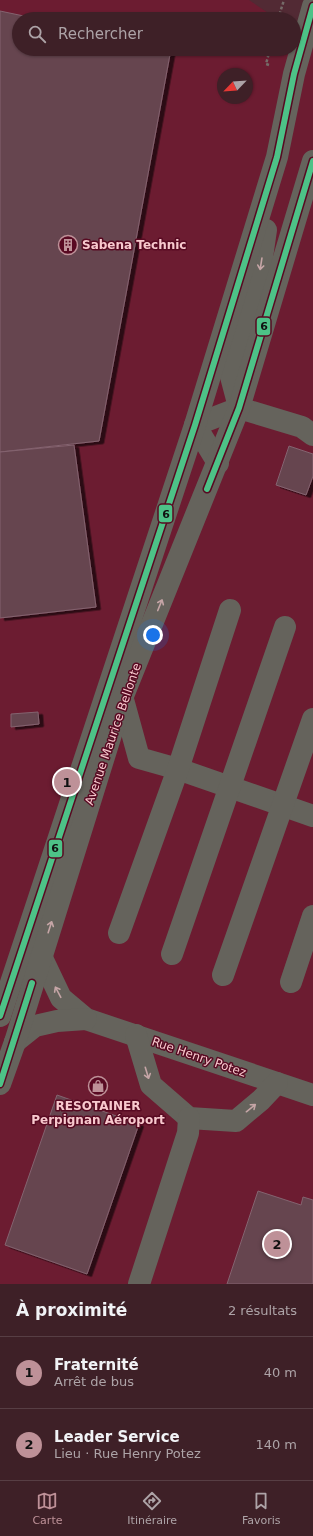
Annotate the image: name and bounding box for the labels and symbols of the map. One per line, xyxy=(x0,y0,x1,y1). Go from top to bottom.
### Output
north arrow xyxy=(217,68,253,104)
building icon: Sabena Technic xyxy=(57,234,79,256)
place label: Sabena Technic xyxy=(82,238,186,252)
one-way arrow xyxy=(257,258,265,271)
line badge: 6 xyxy=(256,317,271,336)
text: 6 xyxy=(260,320,268,333)
line badge: 6 xyxy=(158,504,173,523)
text: 6 xyxy=(162,508,170,521)
one-way arrow xyxy=(157,600,165,612)
your location xyxy=(143,625,163,645)
street label: Avenue Maurice Bellonte xyxy=(82,661,144,807)
pin: 1 xyxy=(54,767,80,797)
line badge: 6 xyxy=(48,839,63,858)
text: 6 xyxy=(51,842,59,855)
one-way arrow xyxy=(47,920,54,933)
one-way arrow xyxy=(54,986,61,998)
street label: Rue Henry Potez xyxy=(150,1034,248,1080)
one-way arrow xyxy=(144,1066,151,1079)
shop icon: RESOTAINER Perpignan Aéroport xyxy=(87,1075,109,1097)
place label: RESOTAINER Perpignan Aéroport xyxy=(31,1099,165,1127)
one-way arrow xyxy=(246,1103,257,1112)
pin: 2 xyxy=(264,1229,290,1259)

